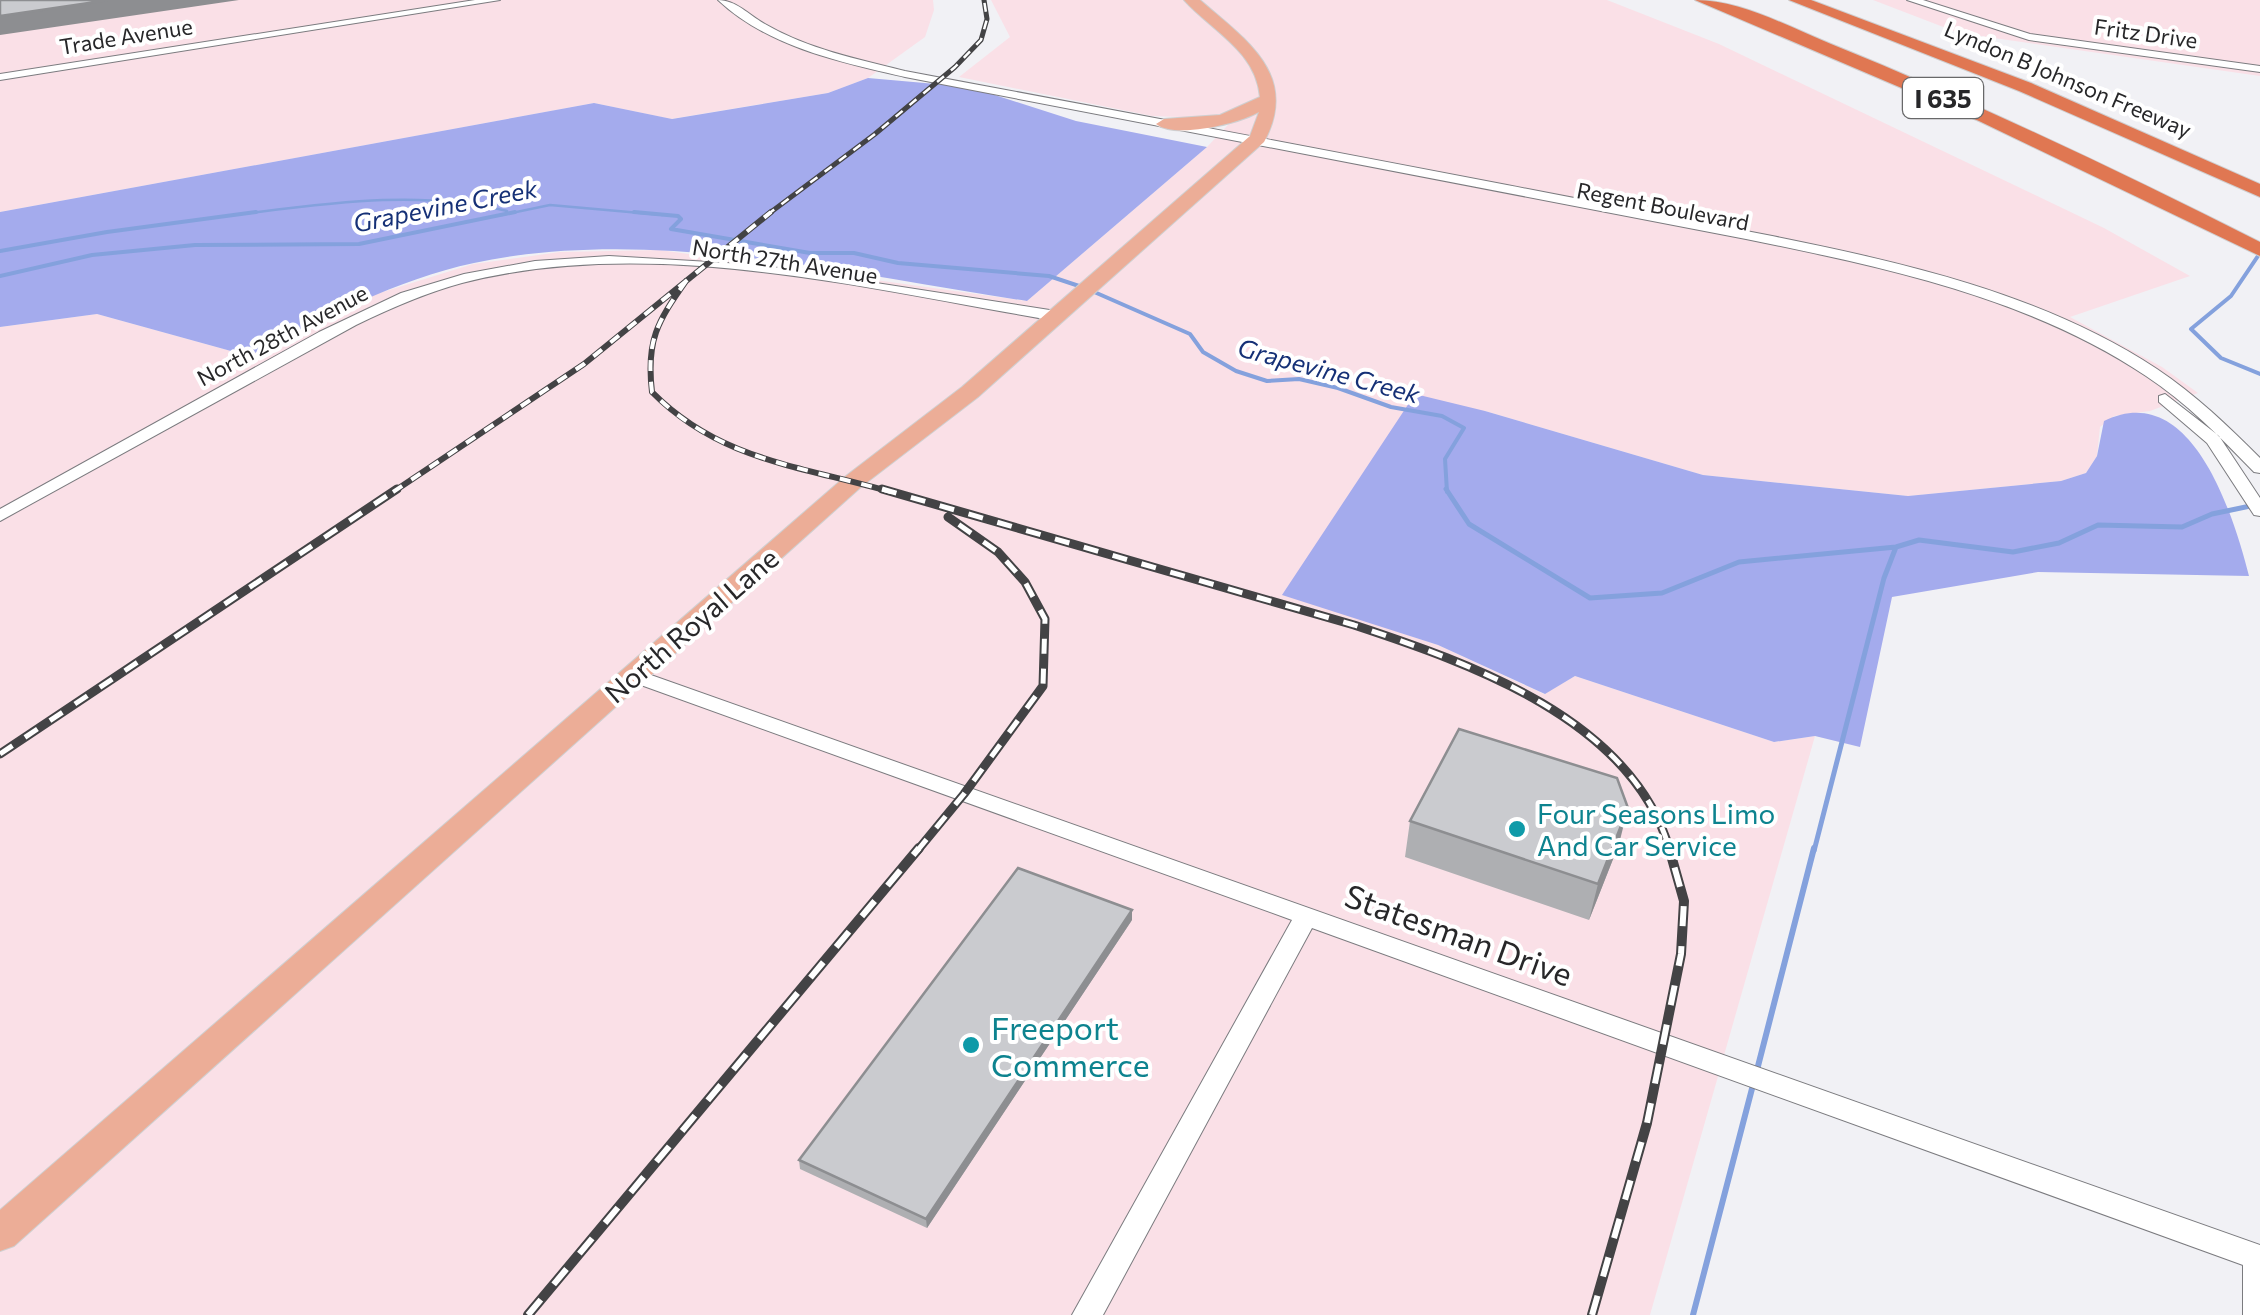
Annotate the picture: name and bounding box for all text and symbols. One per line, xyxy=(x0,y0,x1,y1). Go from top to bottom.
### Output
street label: Trade Avenue xyxy=(58,12,194,60)
street label: Fritz Drive xyxy=(2093,12,2199,54)
street label: Lyndon B Johnson Freeway xyxy=(1941,15,2195,143)
road number: I 635 xyxy=(1903,78,1983,118)
water label: Grapevine Creek xyxy=(350,172,540,238)
street label: Regent Boulevard xyxy=(1575,176,1751,236)
street label: North 27th Avenue xyxy=(690,233,880,289)
street label: North 28th Avenue xyxy=(192,279,372,391)
water label: Grapevine Creek xyxy=(1235,331,1424,409)
street label: North Royal Lane xyxy=(597,540,785,710)
place label: Four Seasons Limo And Car Service xyxy=(1537,796,1775,862)
marker: Four Seasons Limo And Car Service xyxy=(1506,818,1528,840)
street label: Statesman Drive xyxy=(1340,874,1578,994)
place label: Freeport Commerce xyxy=(991,1007,1150,1084)
marker: Freeport Commerce xyxy=(960,1034,982,1056)

